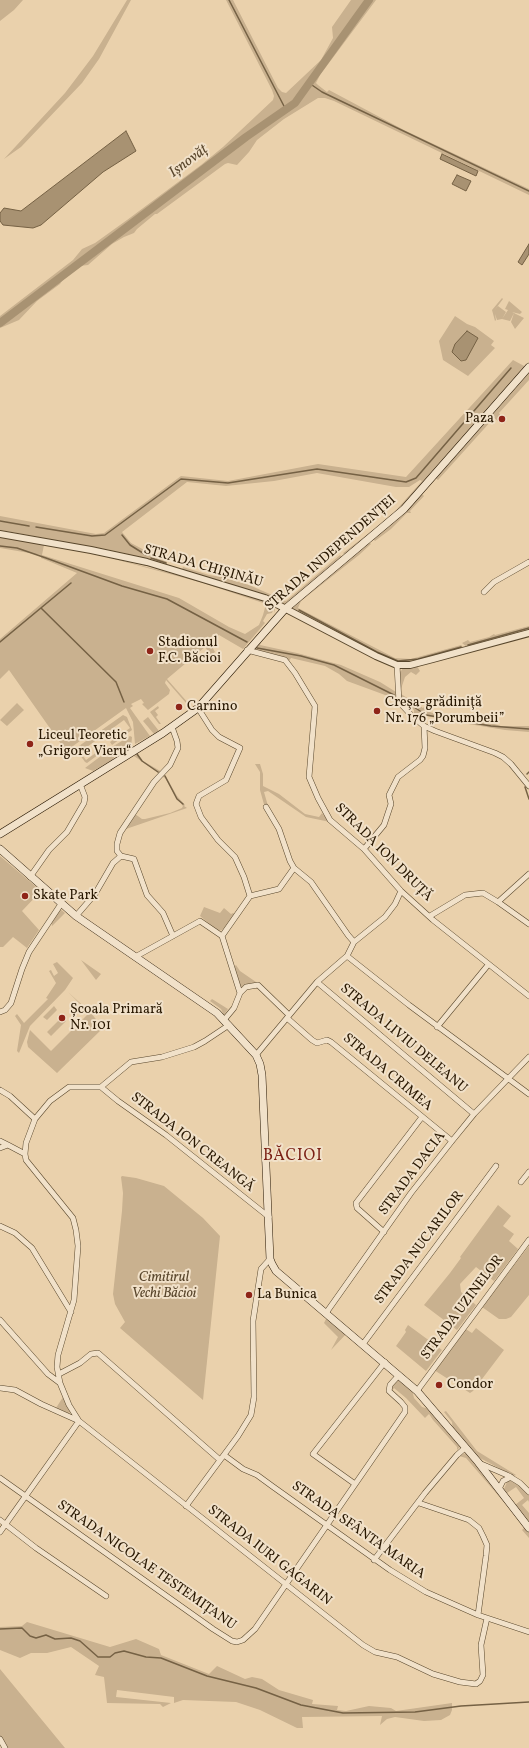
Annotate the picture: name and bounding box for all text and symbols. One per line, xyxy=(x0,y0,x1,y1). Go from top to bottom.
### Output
water label: Ișnovăț xyxy=(166,141,212,183)
place label: Paza xyxy=(465,411,494,427)
marker: Paza xyxy=(497,414,507,424)
street label: STRADA INDEPENDENȚEI xyxy=(262,493,400,615)
street label: STRADA CHIȘINĂU xyxy=(141,542,265,592)
place label: Stadionul F.C. Băcioi xyxy=(158,635,221,668)
marker: Stadionul F.C. Băcioi xyxy=(145,646,155,656)
place label: Creşa-grădiniţă Nr. 176 „Porumbeii” xyxy=(385,695,504,728)
place label: Carnino xyxy=(187,699,237,715)
marker: Carnino xyxy=(174,702,184,712)
marker: Creşa-grădiniţă Nr. 176 „Porumbeii” xyxy=(372,706,382,716)
place label: Liceul Teoretic „Grigore Vieru“ xyxy=(38,728,131,760)
marker: Liceul Teoretic „Grigore Vieru“ xyxy=(25,739,35,749)
street label: STRADA ION DRUȚĂ xyxy=(330,800,436,906)
place label: Skate Park xyxy=(33,888,98,904)
marker: Skate Park xyxy=(20,891,30,901)
street label: STRADA LIVIU DELEANU xyxy=(336,981,470,1097)
place label: Școala Primară Nr. 101 xyxy=(70,1002,163,1034)
marker: Școala Primară Nr. 101 xyxy=(57,1013,67,1023)
street label: STRADA CRIMEA xyxy=(339,1031,435,1115)
street label: STRADA ION CREANGĂ xyxy=(127,1089,257,1197)
street label: STRADA DACIA xyxy=(376,1129,450,1219)
district label: BĂCIOI xyxy=(263,1147,323,1167)
street label: STRADA NUCARILOR xyxy=(372,1188,468,1308)
street label: STRADA UZINELOR xyxy=(418,1252,508,1364)
park label: Cimitirul Vechi Băcioi xyxy=(132,1270,196,1302)
place label: La Bunica xyxy=(257,1287,317,1303)
marker: La Bunica xyxy=(244,1290,254,1300)
place label: Condor xyxy=(447,1377,493,1393)
marker: Condor xyxy=(434,1380,444,1390)
street label: STRADA SFÂNTA MARIA xyxy=(288,1478,428,1584)
street label: STRADA NICOLAE TESTEMIȚANU xyxy=(53,1498,239,1634)
street label: STRADA IURI GAGARIN xyxy=(204,1502,334,1610)

